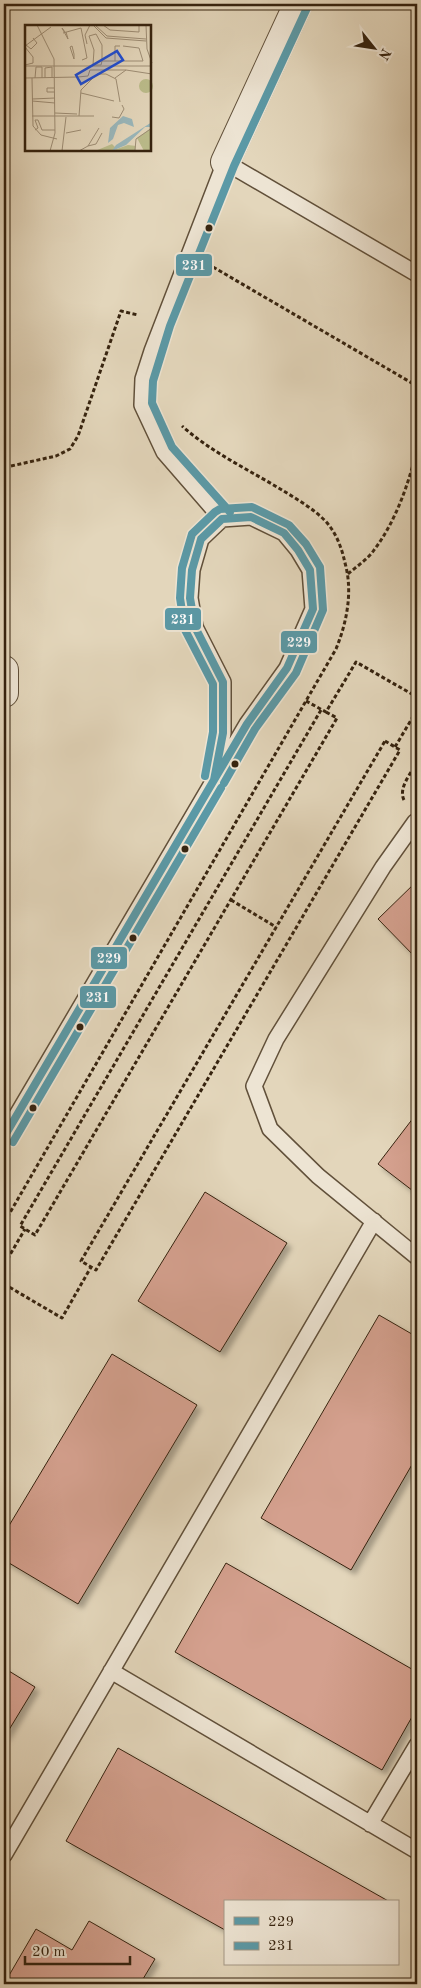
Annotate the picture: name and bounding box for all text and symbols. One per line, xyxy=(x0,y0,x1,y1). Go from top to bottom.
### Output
north arrow xyxy=(348,22,398,72)
inset map xyxy=(25,25,151,151)
text: N xyxy=(376,46,393,62)
unlabelled marker xyxy=(204,223,214,233)
line badge: 231 xyxy=(175,253,213,277)
text: 231 xyxy=(182,259,206,273)
line badge: 231 xyxy=(164,607,202,631)
text: 231 xyxy=(171,613,195,627)
line badge: 229 xyxy=(280,630,318,654)
text: 229 xyxy=(287,636,311,650)
unlabelled marker xyxy=(230,759,240,769)
unlabelled marker xyxy=(180,844,190,854)
unlabelled marker xyxy=(128,933,138,943)
line badge: 229 xyxy=(90,946,128,970)
text: 229 xyxy=(97,952,121,966)
line badge: 231 xyxy=(79,985,117,1009)
text: 231 xyxy=(86,991,110,1005)
unlabelled marker xyxy=(75,1022,85,1032)
unlabelled marker xyxy=(28,1103,38,1113)
legend xyxy=(224,1900,398,1966)
text: 229 xyxy=(268,1915,294,1930)
scale bar xyxy=(25,1933,130,1965)
text: 231 xyxy=(268,1939,294,1954)
text: 20 m xyxy=(32,1945,66,1960)

